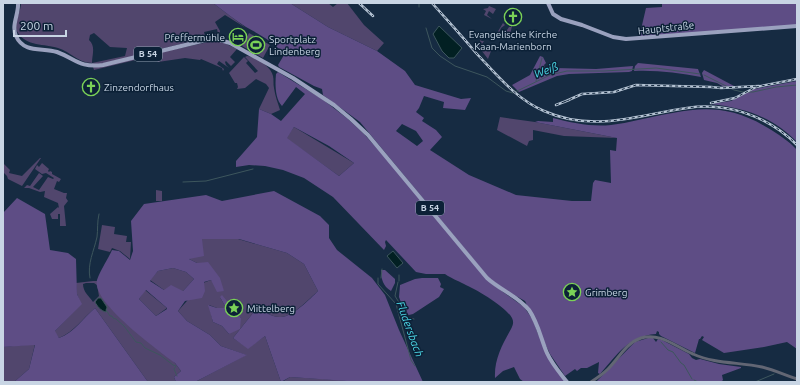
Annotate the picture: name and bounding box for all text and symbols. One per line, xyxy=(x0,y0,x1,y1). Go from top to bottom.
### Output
church icon: Evangelische Kirche Kaan-Marienborn xyxy=(503,7,523,27)
scale bar xyxy=(14,12,66,38)
text: 200 m xyxy=(20,19,53,32)
street label: Hauptstraße xyxy=(637,20,695,36)
hotel icon: Pfeffermühle xyxy=(228,27,248,47)
place label: Evangelische Kirche Kaan-Marienborn xyxy=(469,29,557,52)
place label: Pfeffermühle xyxy=(165,32,225,43)
place label: Sportplatz Lindenberg xyxy=(269,34,320,57)
sports icon: Sportplatz Lindenberg xyxy=(246,35,266,55)
road number: B 54 xyxy=(134,47,162,61)
water label: Weiß xyxy=(532,60,560,80)
church icon: Zinzendorfhaus xyxy=(81,77,101,97)
place label: Zinzendorfhaus xyxy=(104,82,174,93)
road number: B 54 xyxy=(416,201,444,215)
place icon: Grimberg xyxy=(562,282,582,302)
place label: Grimberg xyxy=(585,287,627,298)
place icon: Mittelberg xyxy=(224,298,244,318)
water label: Fludersbach xyxy=(394,300,426,358)
place label: Mittelberg xyxy=(247,303,295,314)

